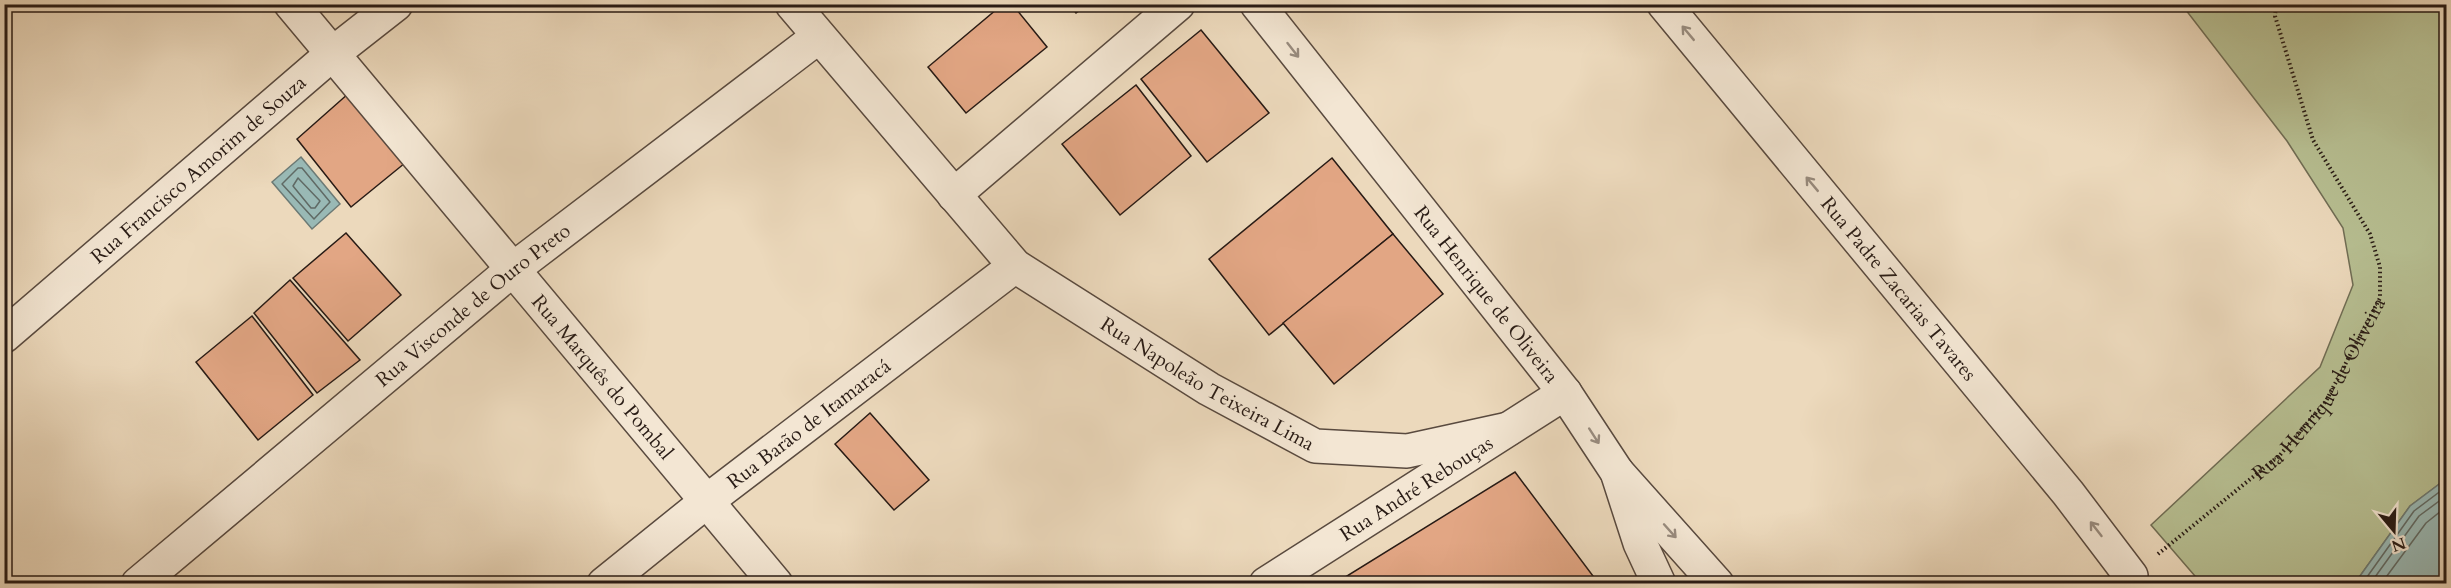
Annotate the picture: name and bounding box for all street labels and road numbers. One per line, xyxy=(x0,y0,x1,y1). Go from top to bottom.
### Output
street label: Rua Francisco Amorim de Souza xyxy=(85,69,312,269)
street label: Rua Padre Zacarias Tavares xyxy=(1815,191,1983,386)
street label: Rua Henrique de Oliveira xyxy=(1408,200,1565,389)
street label: Rua Visconde de Ouro Preto xyxy=(370,217,576,393)
street label: Rua Marquês do Pombal xyxy=(526,289,680,465)
street label: Rua Henrique de Oliveira xyxy=(2246,292,2392,486)
street label: Rua Napoleão Teixeira Lima xyxy=(1096,310,1320,457)
street label: Rua Barão de Itamaracá xyxy=(721,352,896,495)
street label: Rua André Rebouças xyxy=(1334,429,1498,547)

